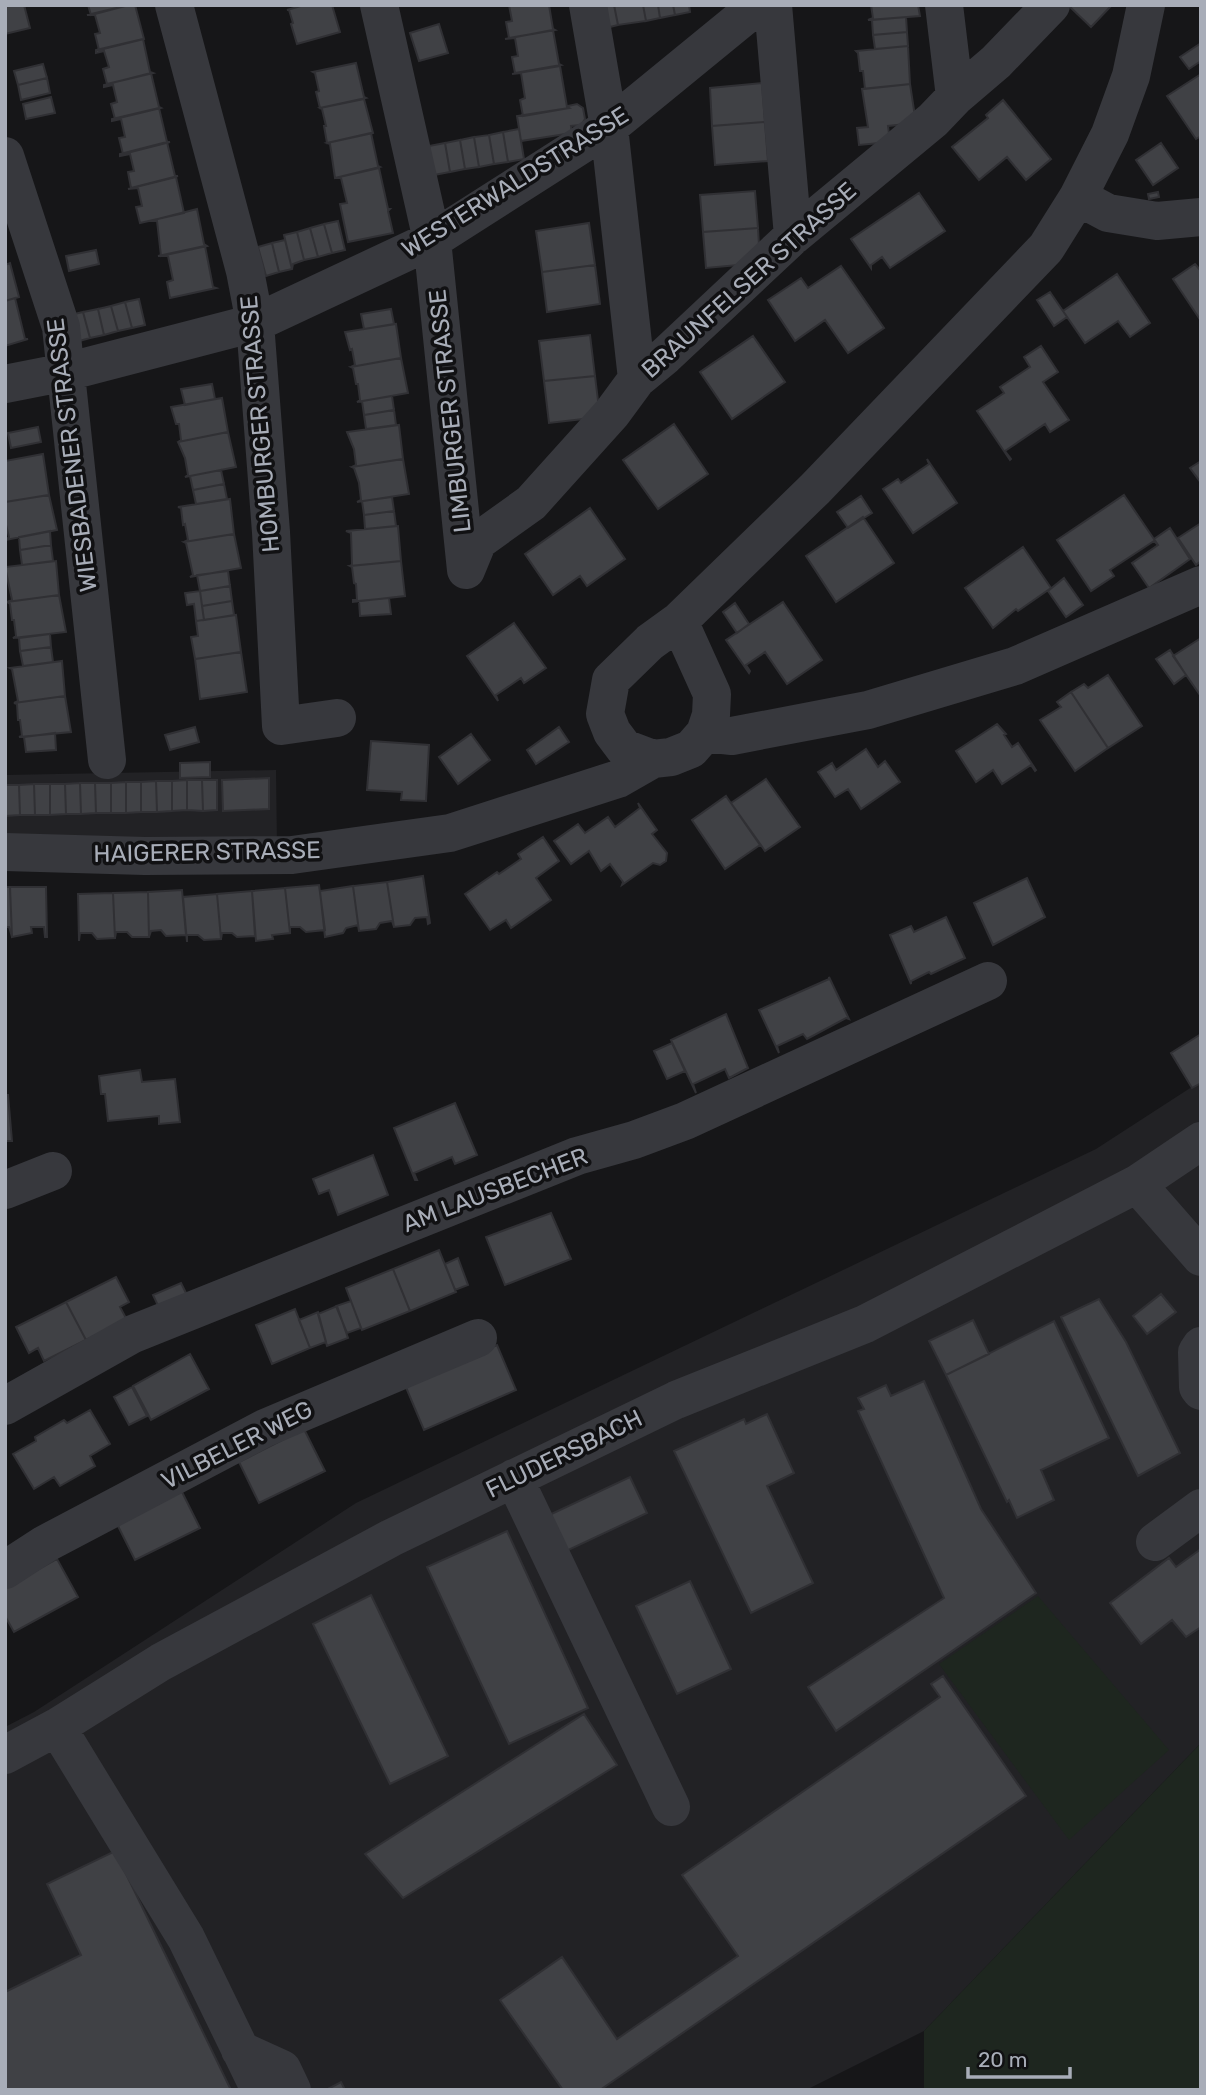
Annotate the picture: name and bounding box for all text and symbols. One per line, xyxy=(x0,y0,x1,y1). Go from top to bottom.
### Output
street label: WESTERWALDSTRASSE xyxy=(397,101,633,263)
street label: BRAUNFELSER STRASSE xyxy=(636,176,862,384)
street label: LIMBURGER STRASSE xyxy=(423,288,477,534)
street label: HOMBURGER STRASSE xyxy=(235,294,285,554)
street label: WIESBADENER STRASSE xyxy=(41,316,103,594)
street label: HAIGERER STRASSE xyxy=(93,836,321,868)
street label: AM LAUSBECHER xyxy=(399,1142,591,1238)
street label: VILBELER WEG xyxy=(157,1395,317,1495)
street label: FLUDERSBACH xyxy=(481,1404,647,1504)
scale bar xyxy=(968,2036,1070,2080)
text: 20 m xyxy=(978,2047,1027,2072)

